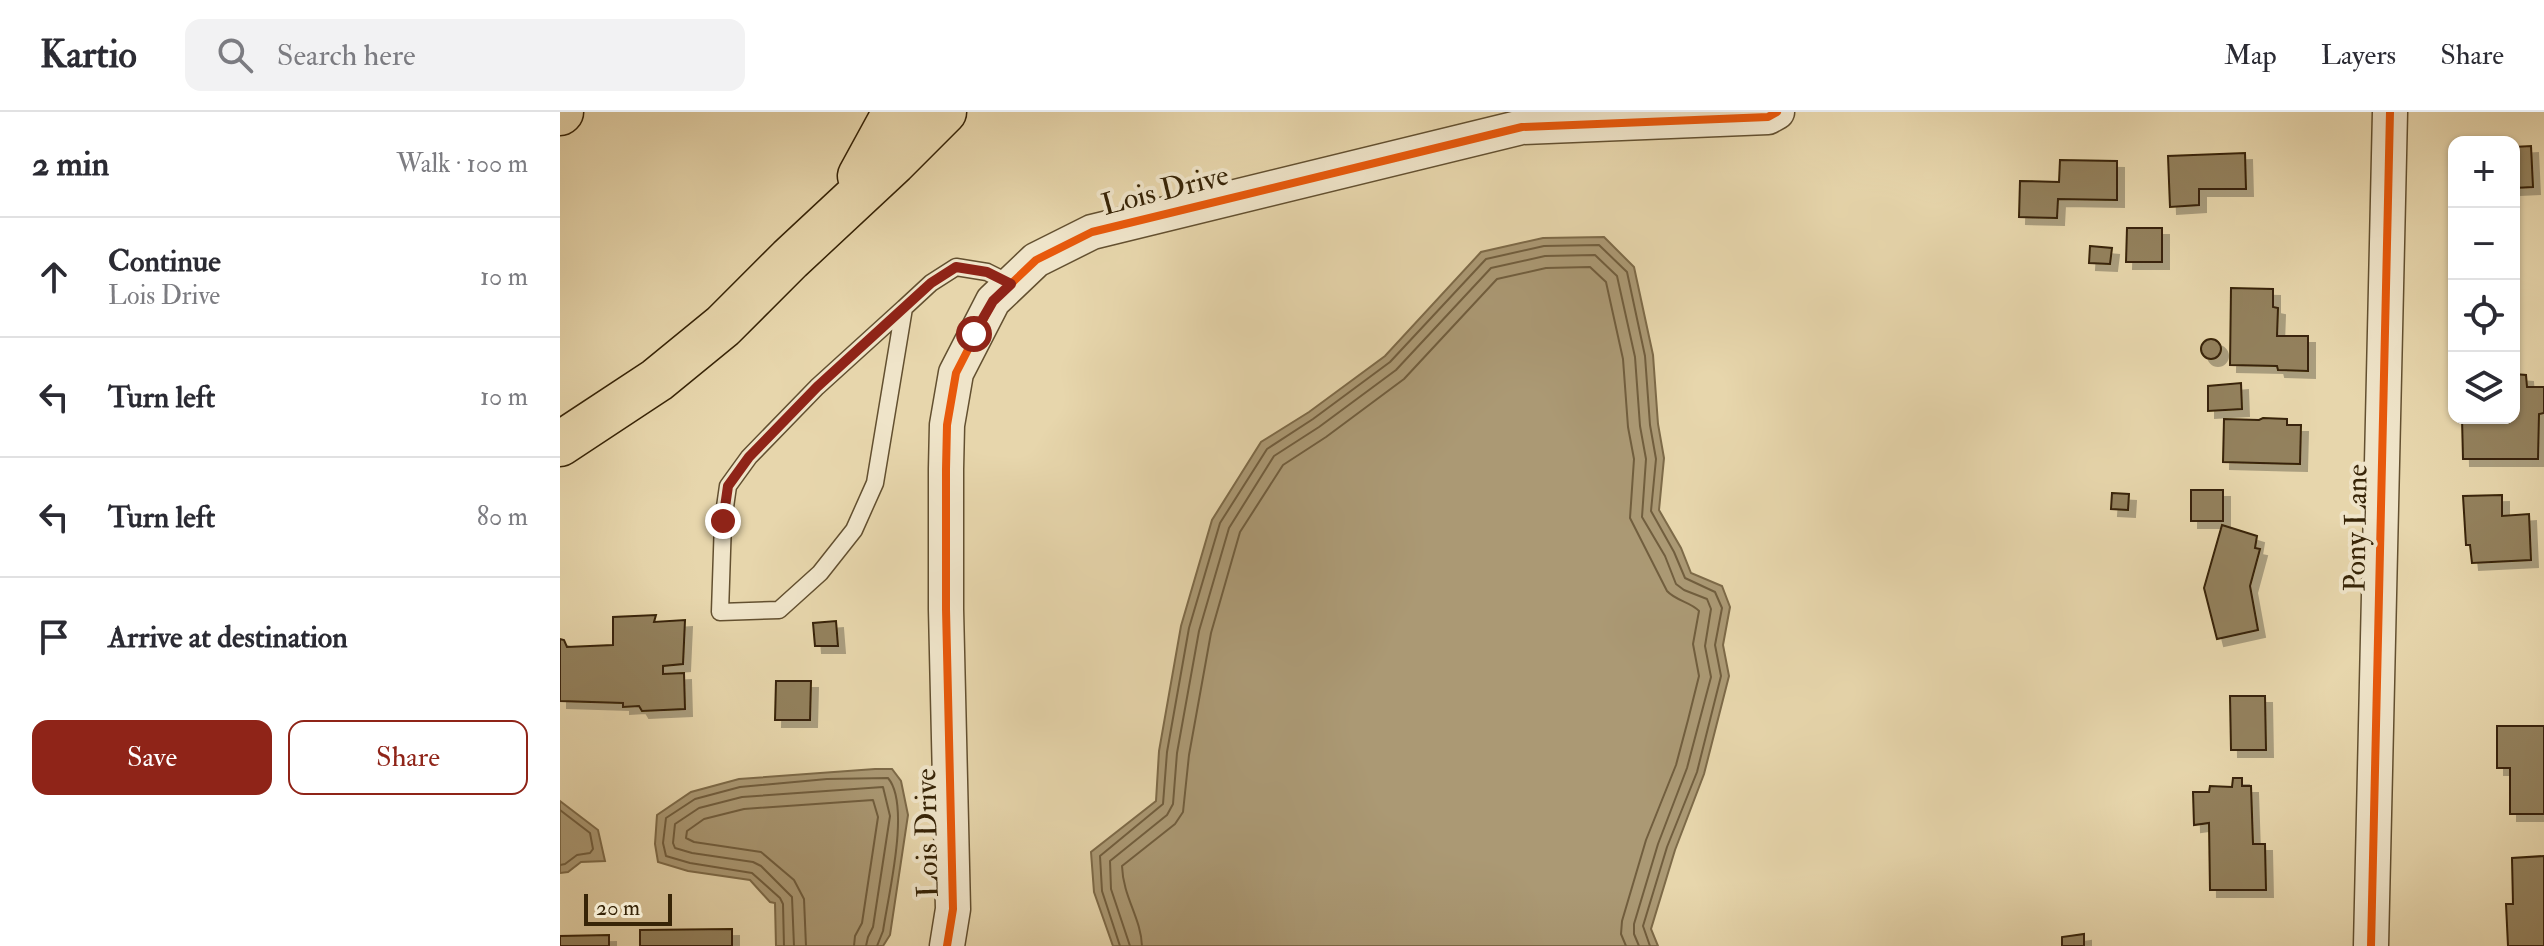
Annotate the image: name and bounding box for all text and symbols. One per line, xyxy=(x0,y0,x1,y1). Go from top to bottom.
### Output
search box xyxy=(185,19,745,91)
text: Kartio xyxy=(40,31,137,79)
icon: search xyxy=(213,33,257,77)
text: Search here xyxy=(277,37,416,74)
text: Map xyxy=(2224,38,2277,73)
text: Layers xyxy=(2321,38,2396,73)
text: Share xyxy=(2440,38,2504,73)
map controls xyxy=(2448,136,2520,424)
button: + xyxy=(2448,136,2520,208)
text: 2 min xyxy=(32,143,109,186)
text: Walk · 100 m xyxy=(397,148,528,180)
street label: Lois Drive xyxy=(1098,156,1232,224)
button: − xyxy=(2448,208,2520,280)
text: Continue xyxy=(108,243,221,280)
icon: ahead xyxy=(32,255,76,299)
text: 10 m xyxy=(480,261,528,293)
text: Lois Drive xyxy=(108,280,220,312)
button: locate xyxy=(2448,280,2520,352)
route start xyxy=(956,316,992,352)
button: layers xyxy=(2448,352,2520,424)
icon: left xyxy=(32,375,76,419)
text: Turn left xyxy=(108,379,215,416)
text: 10 m xyxy=(480,381,528,413)
street label: Pony Lane xyxy=(2336,464,2376,592)
icon: left xyxy=(32,495,76,539)
text: Turn left xyxy=(108,499,215,536)
text: 80 m xyxy=(477,501,528,533)
route end xyxy=(705,503,741,539)
icon: arrive xyxy=(32,615,76,659)
text: Arrive at destination xyxy=(108,619,348,656)
button: Save xyxy=(32,720,272,795)
button: Share xyxy=(288,720,528,795)
street label: Lois Drive xyxy=(907,768,947,898)
scale bar xyxy=(584,890,672,926)
text: 20 m xyxy=(596,894,640,922)

